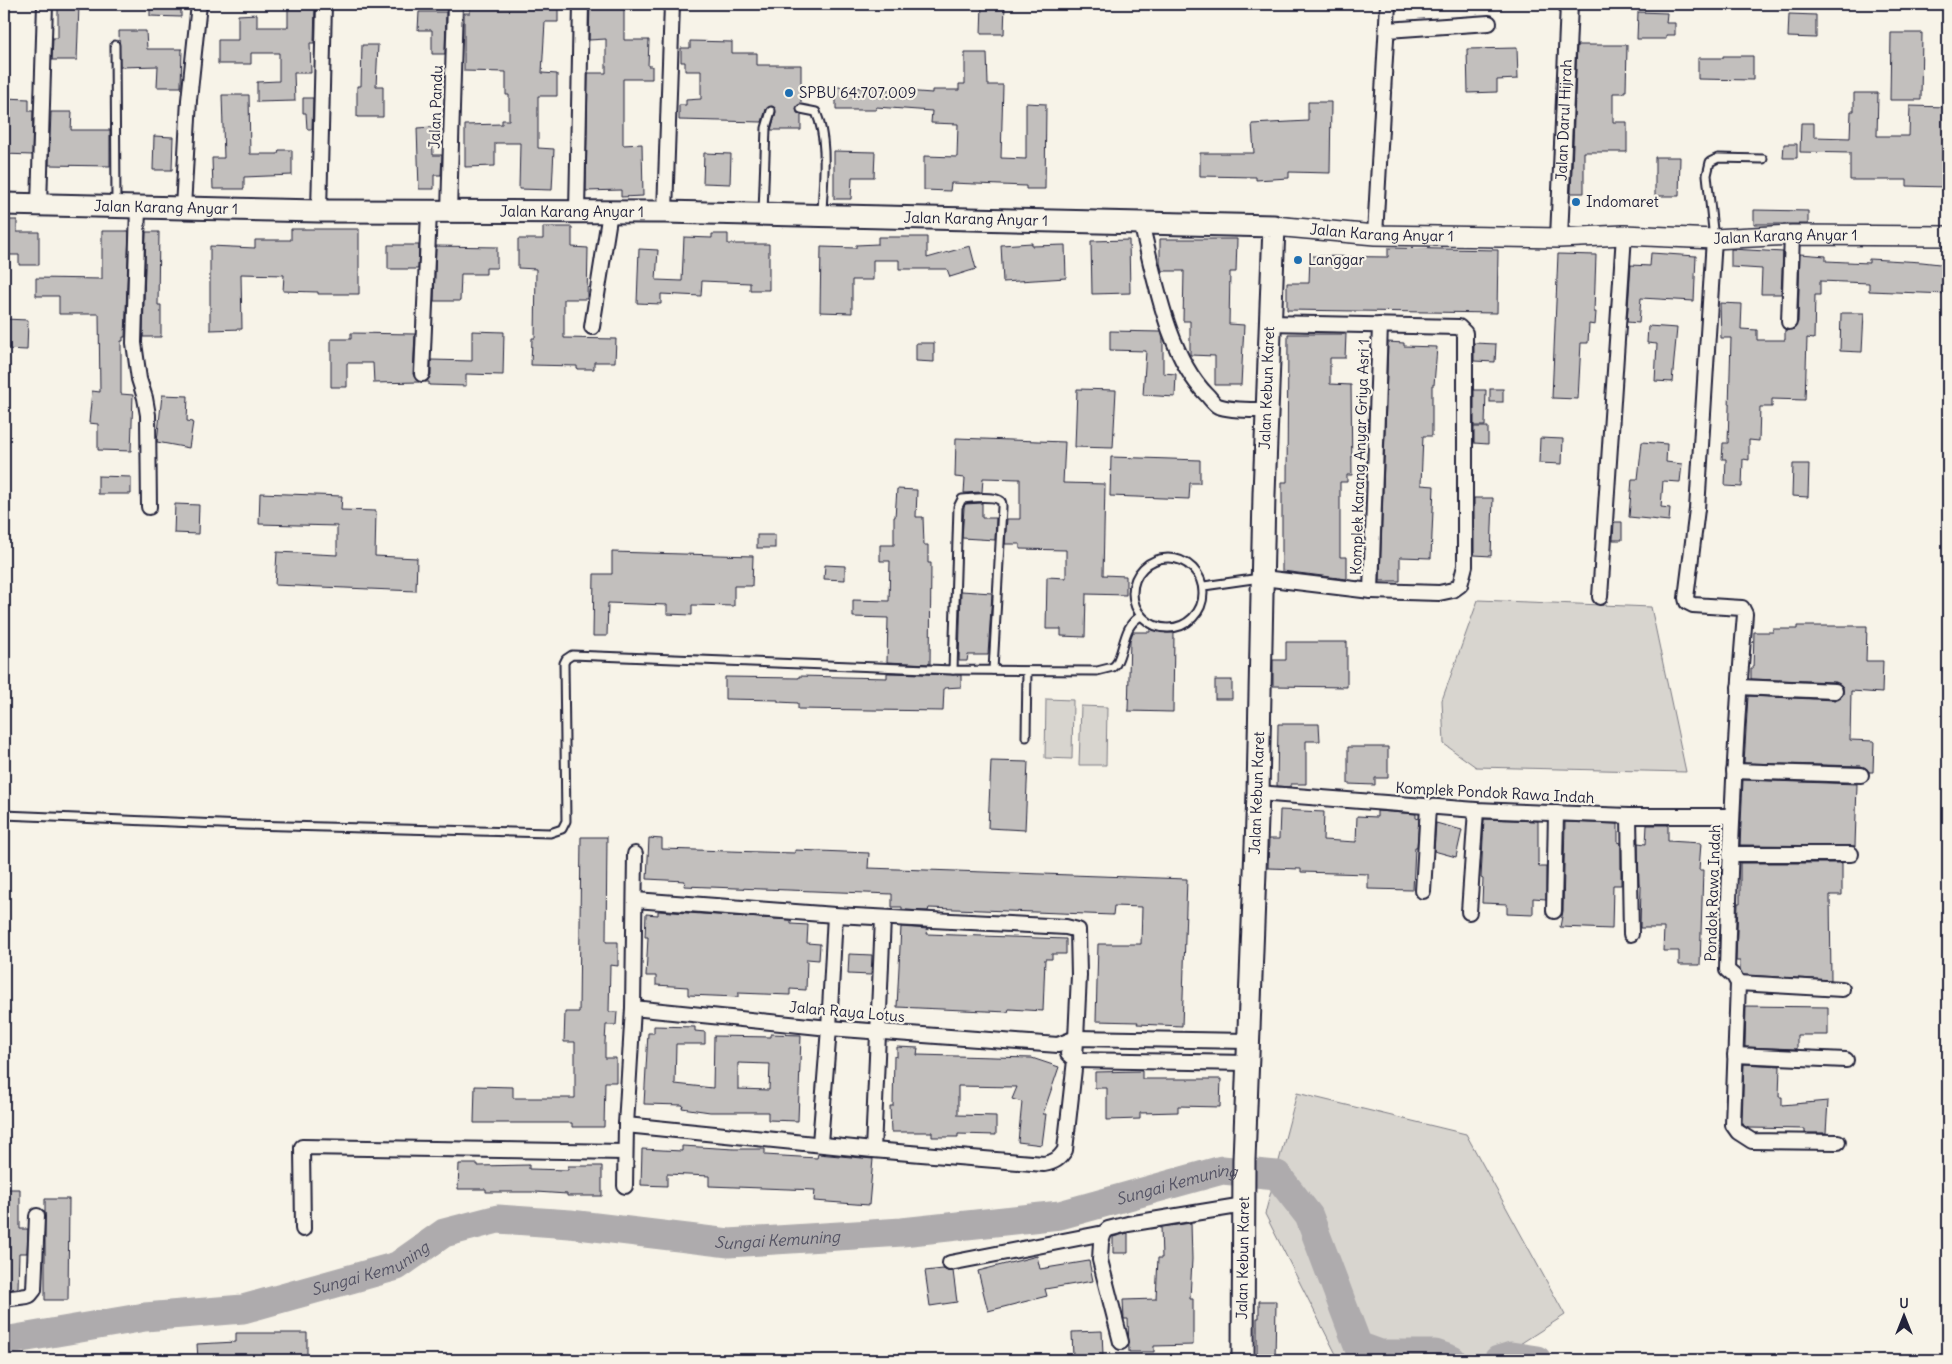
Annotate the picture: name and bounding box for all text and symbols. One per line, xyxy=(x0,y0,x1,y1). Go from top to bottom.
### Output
street label: Jalan Darul Hijrah xyxy=(1551,58,1576,182)
street label: Jalan Pandu xyxy=(425,65,446,149)
place label: SPBU 64.707.009 xyxy=(799,83,916,102)
marker: SPBU 64.707.009 xyxy=(783,87,795,99)
place label: Indomaret xyxy=(1586,192,1659,211)
street label: Jalan Karang Anyar 1 xyxy=(94,196,238,218)
marker: Indomaret xyxy=(1570,196,1582,208)
street label: Jalan Karang Anyar 1 xyxy=(500,202,644,221)
street label: Jalan Karang Anyar 1 xyxy=(903,207,1048,230)
street label: Jalan Karang Anyar 1 xyxy=(1309,219,1454,245)
street label: Jalan Karang Anyar 1 xyxy=(1713,225,1858,248)
place label: Langgar xyxy=(1308,250,1365,269)
marker: Langgar xyxy=(1292,254,1304,266)
street label: Jalan Kebun Karet xyxy=(1255,326,1278,450)
street label: Komplek Karang Anyar Griya Asri 1 xyxy=(1346,339,1373,575)
street label: Jalan Kebun Karet xyxy=(1245,731,1268,855)
street label: Komplek Pondok Rawa Indah xyxy=(1395,778,1595,807)
street label: Pondok Rawa Indah xyxy=(1701,824,1724,962)
street label: Jalan Raya Lotus xyxy=(788,997,906,1026)
water label: Sungai Kemuning xyxy=(1113,1160,1239,1209)
street label: Jalan Kebun Karet xyxy=(1232,1196,1253,1320)
water label: Sungai Kemuning xyxy=(713,1226,841,1254)
water label: Sungai Kemuning xyxy=(309,1236,433,1300)
north arrow xyxy=(1880,1292,1930,1342)
text: U xyxy=(1899,1294,1909,1312)

